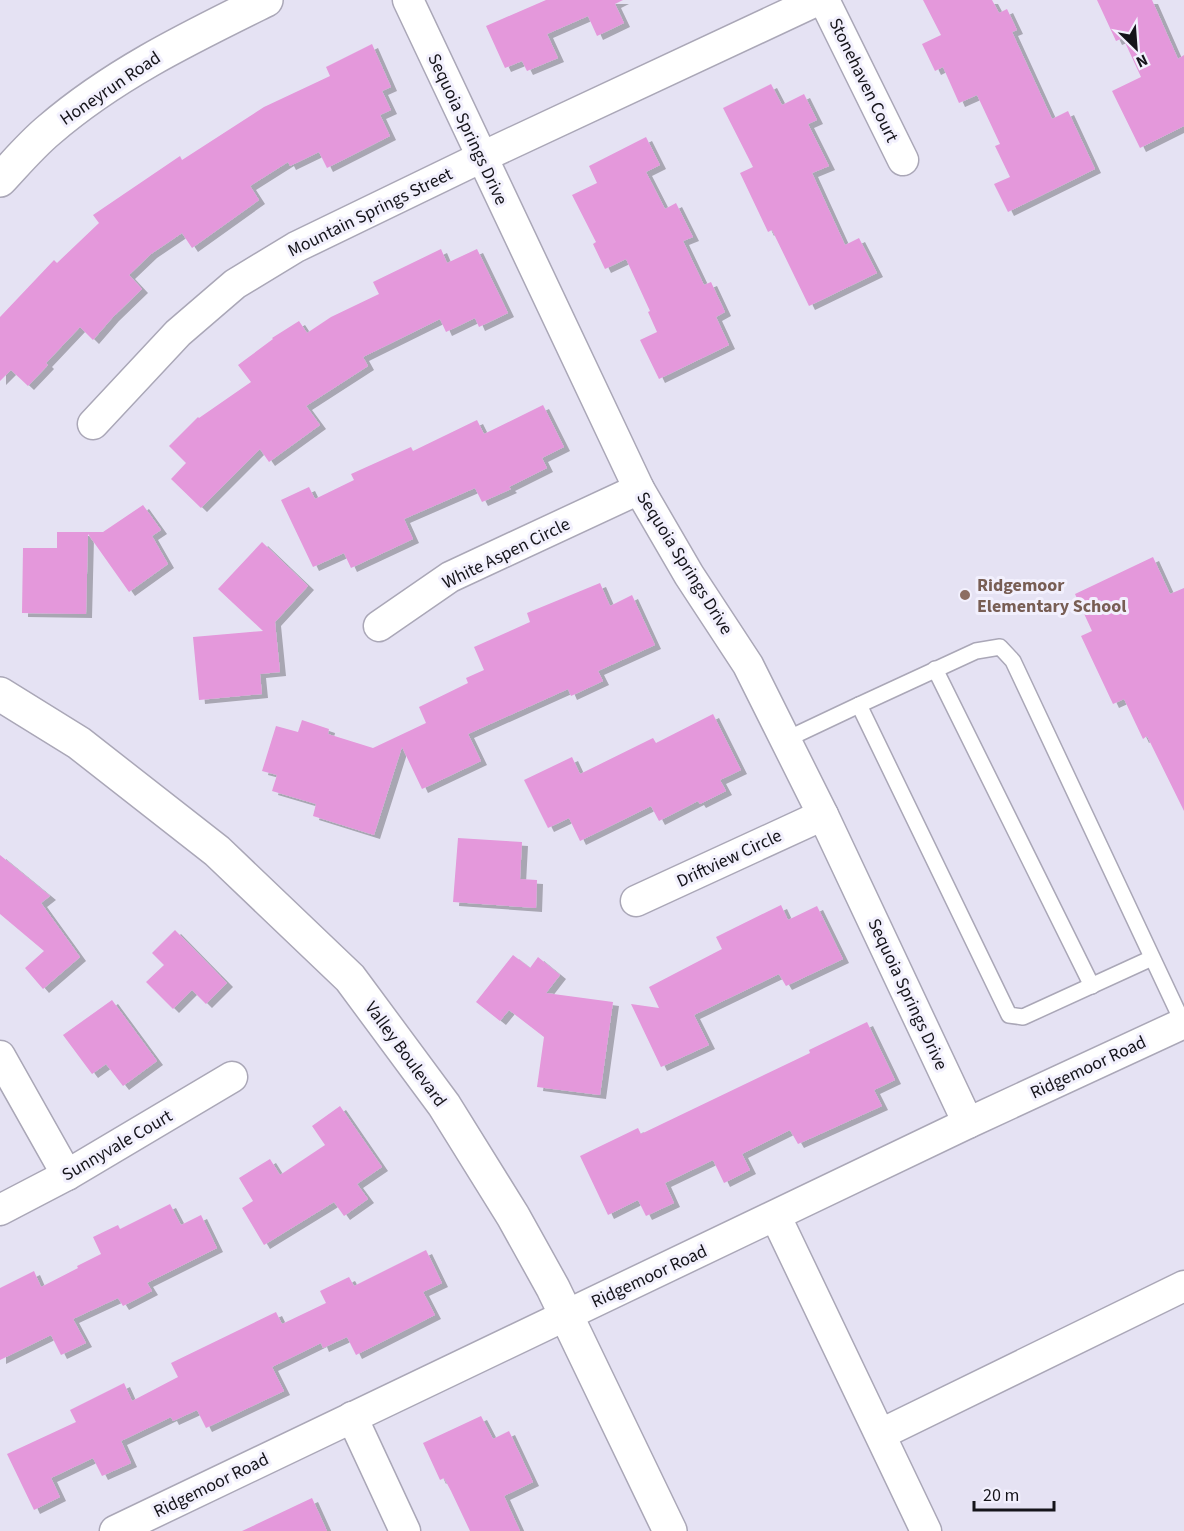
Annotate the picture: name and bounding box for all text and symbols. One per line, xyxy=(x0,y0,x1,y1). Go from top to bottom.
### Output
street label: Stonehaven Court xyxy=(823,14,904,147)
north arrow xyxy=(1106,18,1166,78)
street label: Honeyrun Road xyxy=(55,45,166,131)
text: N xyxy=(1132,48,1151,73)
street label: Sequoia Springs Drive xyxy=(421,49,514,209)
street label: Mountain Springs Street xyxy=(284,162,457,263)
street label: Sequoia Springs Drive xyxy=(630,487,739,640)
street label: White Aspen Circle xyxy=(438,512,574,595)
place label: Ridgemoor Elementary School xyxy=(977,573,1127,619)
marker: Ridgemoor Elementary School xyxy=(958,588,972,602)
street label: Driftview Circle xyxy=(673,823,786,894)
street label: Sequoia Springs Drive xyxy=(861,914,954,1074)
street label: Valley Boulevard xyxy=(359,996,452,1112)
street label: Ridgemoor Road xyxy=(1026,1030,1150,1105)
street label: Sunnyvale Court xyxy=(57,1104,177,1187)
street label: Ridgemoor Road xyxy=(587,1239,711,1314)
street label: Ridgemoor Road xyxy=(149,1447,273,1524)
scale bar xyxy=(974,1474,1054,1512)
text: 20 m xyxy=(983,1483,1019,1508)

